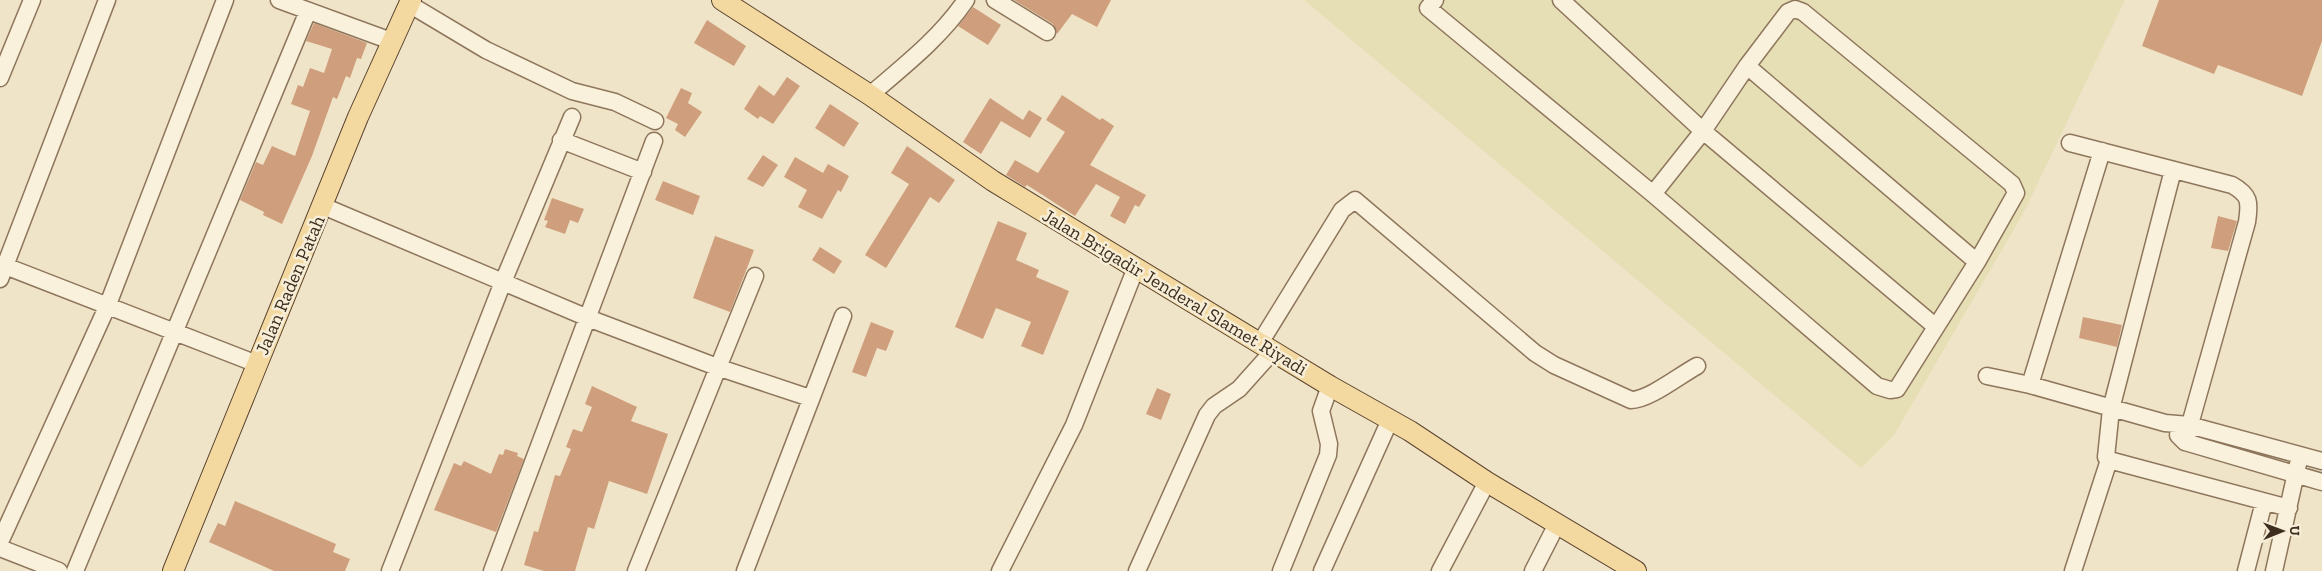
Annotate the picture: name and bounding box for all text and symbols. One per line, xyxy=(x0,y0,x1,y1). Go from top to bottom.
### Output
street label: Jalan Brigadir Jenderal Slamet Riyadi xyxy=(1038,204,1312,380)
street label: Jalan Raden Patah xyxy=(250,212,330,358)
north arrow xyxy=(2257,506,2307,556)
text: U xyxy=(2286,526,2303,536)

